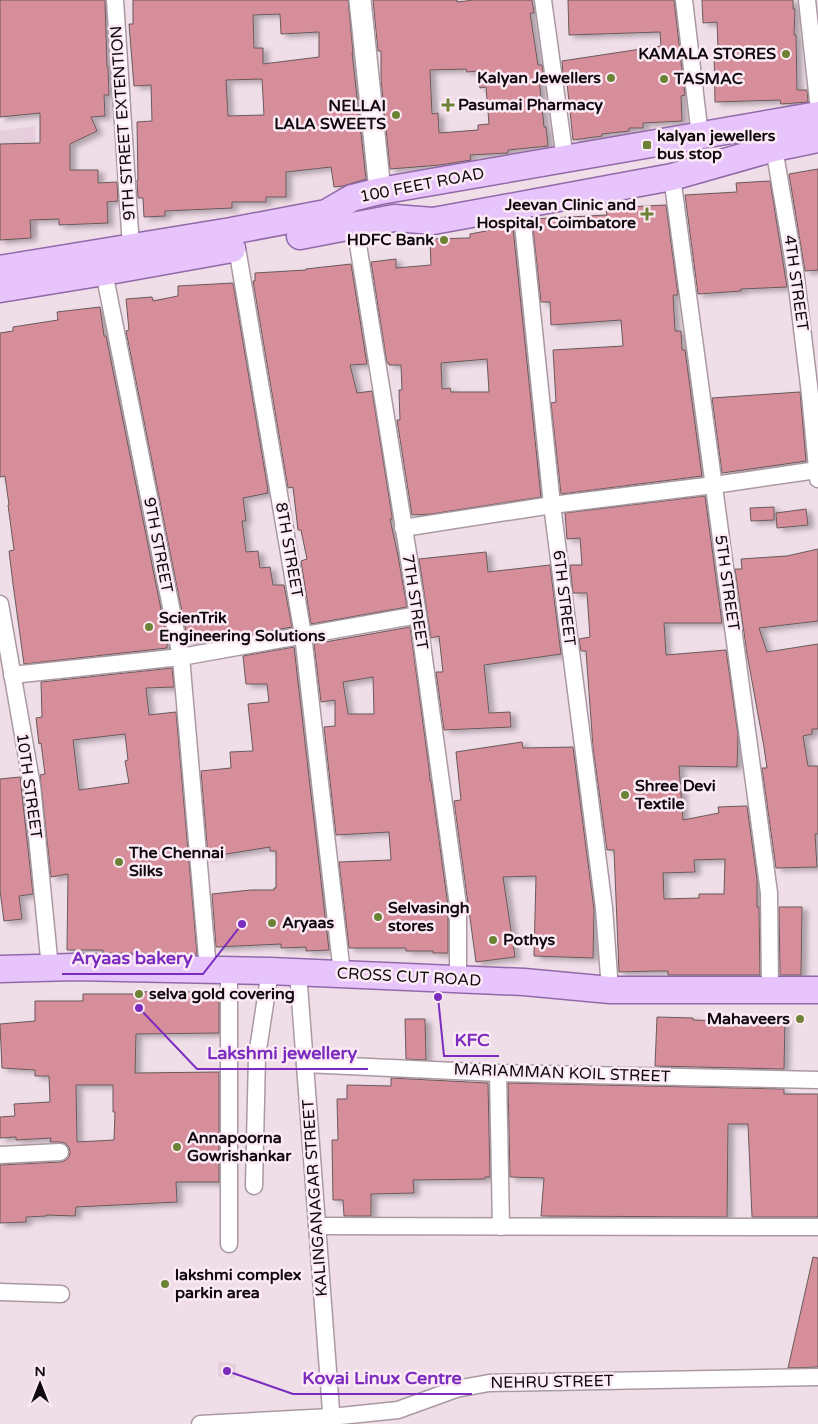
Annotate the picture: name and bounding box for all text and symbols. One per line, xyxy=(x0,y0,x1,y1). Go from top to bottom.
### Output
street label: 9TH STREET EXTENTION xyxy=(106,25,140,221)
place label: KAMALA STORES xyxy=(638,44,776,64)
marker: KAMALA STORES xyxy=(780,48,792,60)
place label: Kalyan Jewellers xyxy=(477,68,601,88)
place label: TASMAC xyxy=(673,69,743,89)
marker: Kalyan Jewellers xyxy=(605,72,617,84)
marker: TASMAC xyxy=(658,73,670,85)
place label: Pasumai Pharmacy xyxy=(458,95,603,115)
place label: NELLAI LALA SWEETS xyxy=(274,96,386,134)
marker: Pasumai Pharmacy xyxy=(442,99,454,111)
marker: NELLAI LALA SWEETS xyxy=(390,109,402,121)
place label: kalyan jewellers bus stop xyxy=(657,126,776,164)
marker: kalyan jewellers bus stop xyxy=(641,139,653,151)
street label: 100 FEET ROAD xyxy=(358,163,486,207)
place label: Jeevan Clinic and Hospital, Coimbatore xyxy=(476,195,636,233)
marker: Jeevan Clinic and Hospital, Coimbatore xyxy=(640,207,654,221)
place label: HDFC Bank xyxy=(347,230,434,250)
marker: HDFC Bank xyxy=(438,234,450,246)
street label: 4TH STREET xyxy=(779,234,813,332)
street label: 9TH STREET xyxy=(139,496,177,595)
street label: 8TH STREET xyxy=(271,501,307,600)
street label: 5TH STREET xyxy=(710,534,744,632)
street label: 6TH STREET xyxy=(548,549,580,647)
street label: 7TH STREET xyxy=(398,553,432,652)
place label: ScienTrik Engineering Solutions xyxy=(159,608,326,646)
marker: ScienTrik Engineering Solutions xyxy=(143,621,155,633)
street label: 10TH STREET xyxy=(12,732,46,840)
place label: Shree Devi Textile xyxy=(634,776,716,814)
marker: Shree Devi Textile xyxy=(619,789,631,801)
place label: The Chennai Silks xyxy=(128,843,224,881)
marker: The Chennai Silks xyxy=(113,856,125,868)
place label: Selvasingh stores xyxy=(388,898,470,936)
marker: Selvasingh stores xyxy=(372,911,384,923)
place label: Aryaas xyxy=(282,913,334,933)
marker: Aryaas xyxy=(266,917,278,929)
place label: Pothys xyxy=(503,930,555,950)
marker: Pothys xyxy=(487,934,499,946)
callout: Aryaas bakery xyxy=(62,941,203,974)
text: Aryaas bakery xyxy=(71,947,193,969)
street label: CROSS CUT ROAD xyxy=(336,963,482,991)
place label: selva gold covering xyxy=(149,984,295,1004)
marker: selva gold covering xyxy=(133,988,145,1000)
place label: Mahaveers xyxy=(707,1009,790,1029)
marker: Mahaveers xyxy=(794,1013,806,1025)
callout: KFC xyxy=(444,1023,499,1056)
text: KFC xyxy=(454,1029,490,1051)
callout: Lakshmi jewellery xyxy=(197,1036,368,1069)
text: Lakshmi jewellery xyxy=(207,1042,357,1064)
street label: MARIAMMAN KOIL STREET xyxy=(453,1059,671,1087)
street label: KALINGANAGAR STREET xyxy=(298,1098,332,1297)
place label: Annapoorna Gowrishankar xyxy=(187,1128,292,1166)
marker: Annapoorna Gowrishankar xyxy=(171,1141,183,1153)
place label: lakshmi complex parkin area xyxy=(175,1265,302,1303)
marker: lakshmi complex parkin area xyxy=(159,1278,171,1290)
north arrow xyxy=(15,1359,65,1409)
callout: Kovai Linux Centre xyxy=(293,1361,472,1394)
text: N xyxy=(34,1363,46,1380)
text: Kovai Linux Centre xyxy=(302,1367,462,1389)
street label: NEHRU STREET xyxy=(490,1371,614,1393)

